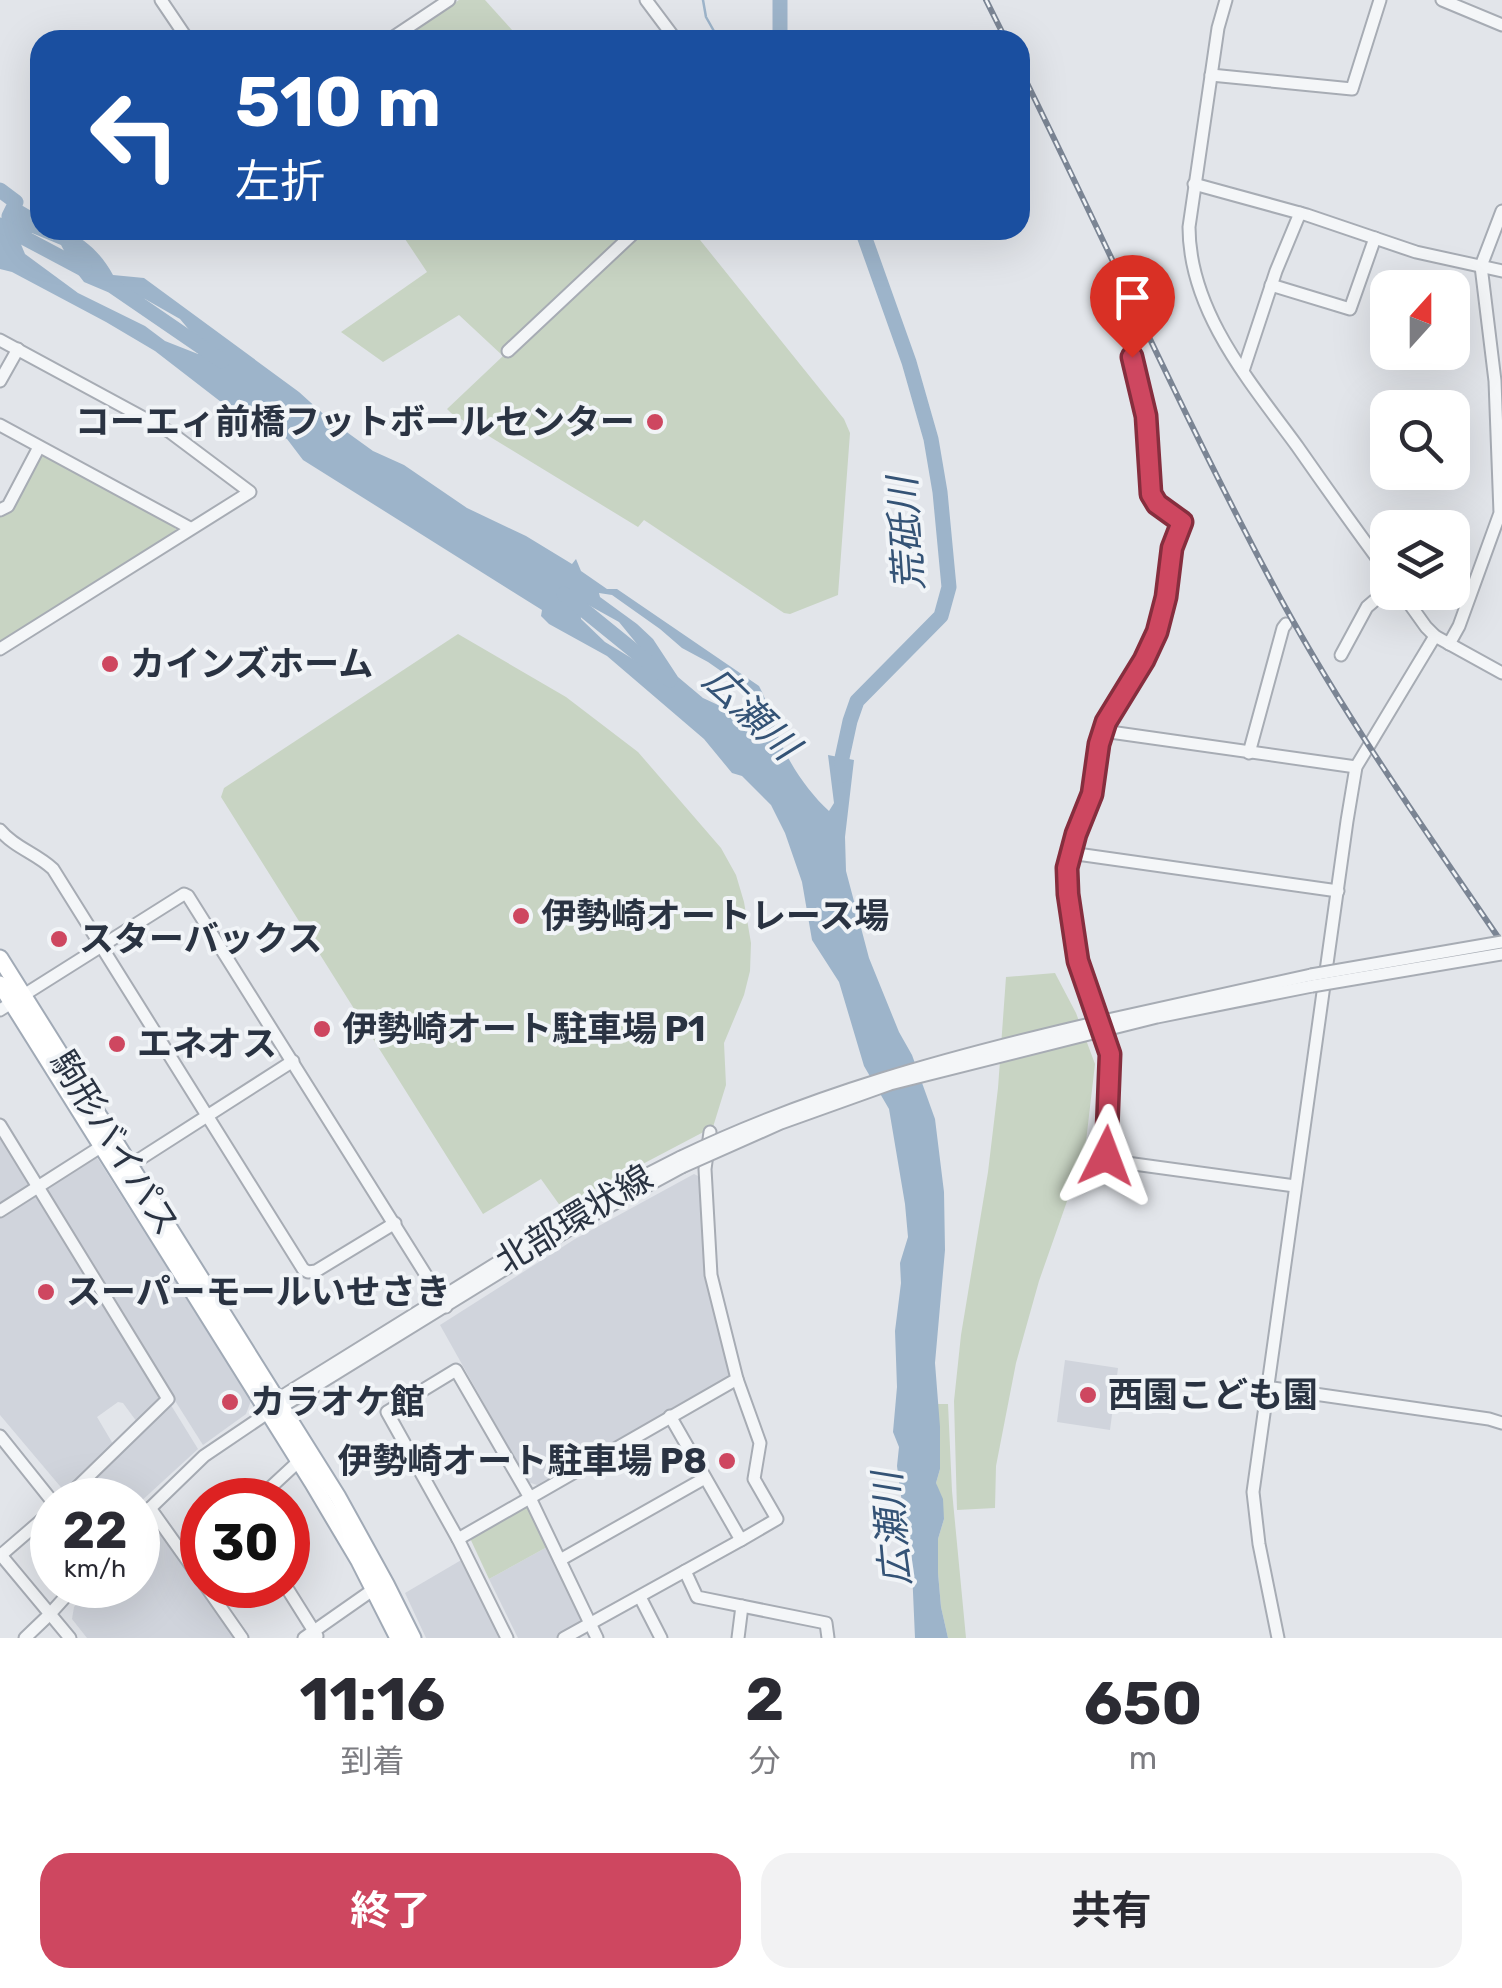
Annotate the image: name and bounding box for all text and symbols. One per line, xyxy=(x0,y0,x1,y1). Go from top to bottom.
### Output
text: 510 m xyxy=(235,61,441,144)
icon: left xyxy=(70,70,200,200)
text: 左折 xyxy=(235,155,325,208)
pin xyxy=(1090,255,1175,358)
icon: arrive xyxy=(1105,270,1160,325)
north arrow xyxy=(1370,270,1470,370)
map controls xyxy=(1370,270,1470,610)
button: search xyxy=(1370,390,1470,490)
place label: コーエィ前橋フットボールセンター xyxy=(75,401,635,443)
marker: コーエィ前橋フットボールセンター xyxy=(644,411,666,433)
water label: 荒砥川 xyxy=(879,472,933,592)
button: layers xyxy=(1370,510,1470,610)
place label: カインズホーム xyxy=(130,643,373,685)
marker: カインズホーム xyxy=(99,653,121,675)
water label: 広瀬川 xyxy=(694,657,811,772)
place label: 伊勢崎オートレース場 xyxy=(541,895,889,937)
marker: 伊勢崎オートレース場 xyxy=(510,905,532,927)
place label: スターバックス xyxy=(79,918,323,960)
marker: スターバックス xyxy=(48,928,70,950)
place label: 伊勢崎オート駐車場 P1 xyxy=(342,1008,706,1050)
marker: 伊勢崎オート駐車場 P1 xyxy=(311,1018,333,1040)
place label: エネオス xyxy=(137,1023,277,1065)
marker: エネオス xyxy=(106,1033,128,1055)
street label: 駒形バイパス xyxy=(42,1043,188,1243)
position arrow xyxy=(1054,1104,1158,1208)
street label: 北部環状線 xyxy=(488,1156,660,1282)
place label: スーパーモールいせさき xyxy=(66,1271,451,1313)
marker: スーパーモールいせさき xyxy=(35,1281,57,1303)
place label: 西園こども園 xyxy=(1108,1374,1318,1416)
place label: カラオケ館 xyxy=(250,1381,425,1423)
marker: 西園こども園 xyxy=(1077,1384,1099,1406)
marker: カラオケ館 xyxy=(219,1391,241,1413)
place label: 伊勢崎オート駐車場 P8 xyxy=(337,1440,707,1482)
marker: 伊勢崎オート駐車場 P8 xyxy=(716,1450,738,1472)
water label: 広瀬川 xyxy=(864,1466,920,1588)
speed limit sign: 30 xyxy=(180,1478,310,1608)
text: 22 xyxy=(63,1501,128,1561)
text: km/h xyxy=(64,1554,126,1583)
text: 11:16 xyxy=(300,1664,446,1735)
text: 2 xyxy=(745,1664,784,1735)
text: 650 xyxy=(1084,1668,1202,1739)
text: m xyxy=(1129,1739,1157,1777)
text: 到着 xyxy=(341,1742,405,1780)
text: 分 xyxy=(749,1742,781,1780)
button: 終了 xyxy=(40,1853,741,1968)
button: 共有 xyxy=(761,1853,1462,1968)

